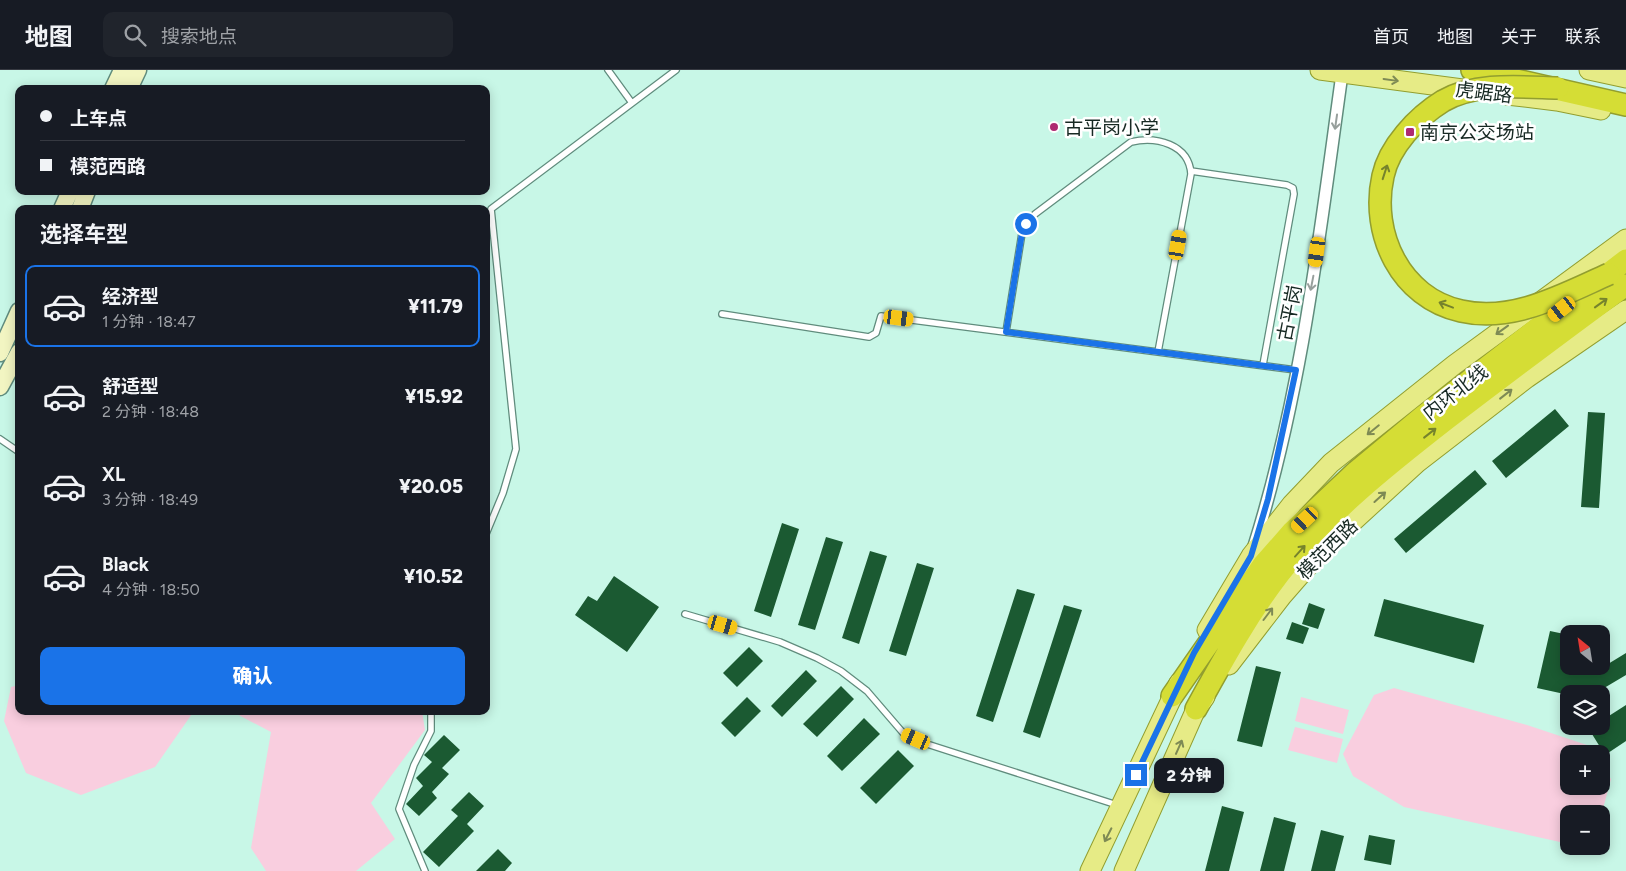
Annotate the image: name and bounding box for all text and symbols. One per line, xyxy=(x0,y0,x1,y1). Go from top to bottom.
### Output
search box xyxy=(103,12,453,57)
icon: search xyxy=(121,21,149,49)
text: 地图 xyxy=(25,22,73,51)
text: 搜索地点 xyxy=(161,25,237,48)
text: 首页 xyxy=(1373,26,1409,48)
text: 地图 xyxy=(1437,26,1473,48)
text: 关于 xyxy=(1501,26,1537,48)
text: 联系 xyxy=(1565,26,1601,48)
one-way arrow xyxy=(1382,75,1398,85)
street label: 虎踞路 xyxy=(1454,78,1514,107)
text: 上车点 xyxy=(70,107,127,130)
one-way arrow xyxy=(1330,114,1340,130)
place label: 古平岗小学 xyxy=(1064,116,1159,139)
marker: 古平岗小学 xyxy=(1048,121,1060,133)
place label: 南京公交场站 xyxy=(1420,121,1534,144)
marker: 南京公交场站 xyxy=(1404,126,1416,138)
text: 模范西路 xyxy=(70,155,146,178)
one-way arrow xyxy=(1381,165,1390,180)
route start xyxy=(1015,213,1037,235)
text: 选择车型 xyxy=(40,221,128,248)
car xyxy=(1168,229,1187,261)
car xyxy=(1307,236,1326,268)
one-way arrow xyxy=(1307,274,1317,290)
street label: 古平岗 xyxy=(1273,283,1306,343)
icon: car xyxy=(42,284,87,329)
text: 经济型 xyxy=(102,285,159,308)
car xyxy=(1545,294,1578,324)
text: ¥11.79 xyxy=(408,295,463,318)
one-way arrow xyxy=(1594,298,1608,308)
one-way arrow xyxy=(1439,300,1454,309)
car xyxy=(883,309,914,327)
text: 1 分钟 · 18:47 xyxy=(102,312,196,331)
one-way arrow xyxy=(1495,325,1509,335)
street label: 内环北线 xyxy=(1418,360,1492,425)
icon: car xyxy=(42,374,87,419)
text: 舒适型 xyxy=(102,375,159,398)
text: ¥15.92 xyxy=(405,385,463,408)
one-way arrow xyxy=(1499,389,1513,399)
text: 2 分钟 · 18:48 xyxy=(102,402,199,421)
one-way arrow xyxy=(1367,424,1380,435)
one-way arrow xyxy=(1423,428,1437,438)
text: XL xyxy=(102,463,125,486)
icon: car xyxy=(42,464,87,509)
text: ¥20.05 xyxy=(399,475,463,498)
text: 3 分钟 · 18:49 xyxy=(102,490,198,509)
one-way arrow xyxy=(1374,491,1387,503)
car xyxy=(1288,504,1321,536)
street label: 模范西路 xyxy=(1292,514,1362,584)
one-way arrow xyxy=(1294,545,1305,558)
text: Black xyxy=(102,553,149,576)
icon: car xyxy=(42,554,87,599)
text: ¥10.52 xyxy=(403,565,463,588)
text: 4 分钟 · 18:50 xyxy=(102,580,200,599)
one-way arrow xyxy=(1263,607,1273,621)
car xyxy=(706,614,739,636)
north arrow xyxy=(1560,625,1610,675)
map controls xyxy=(1560,625,1610,855)
button: 确认 xyxy=(40,647,465,705)
button: layers xyxy=(1560,685,1610,735)
car xyxy=(899,726,932,752)
one-way arrow xyxy=(1175,740,1185,755)
button: + xyxy=(1560,745,1610,795)
callout: 2 分钟 xyxy=(1154,758,1224,792)
route end xyxy=(1125,764,1147,786)
text: 2 分钟 xyxy=(1166,766,1212,785)
button: − xyxy=(1560,805,1610,855)
one-way arrow xyxy=(1103,827,1112,842)

